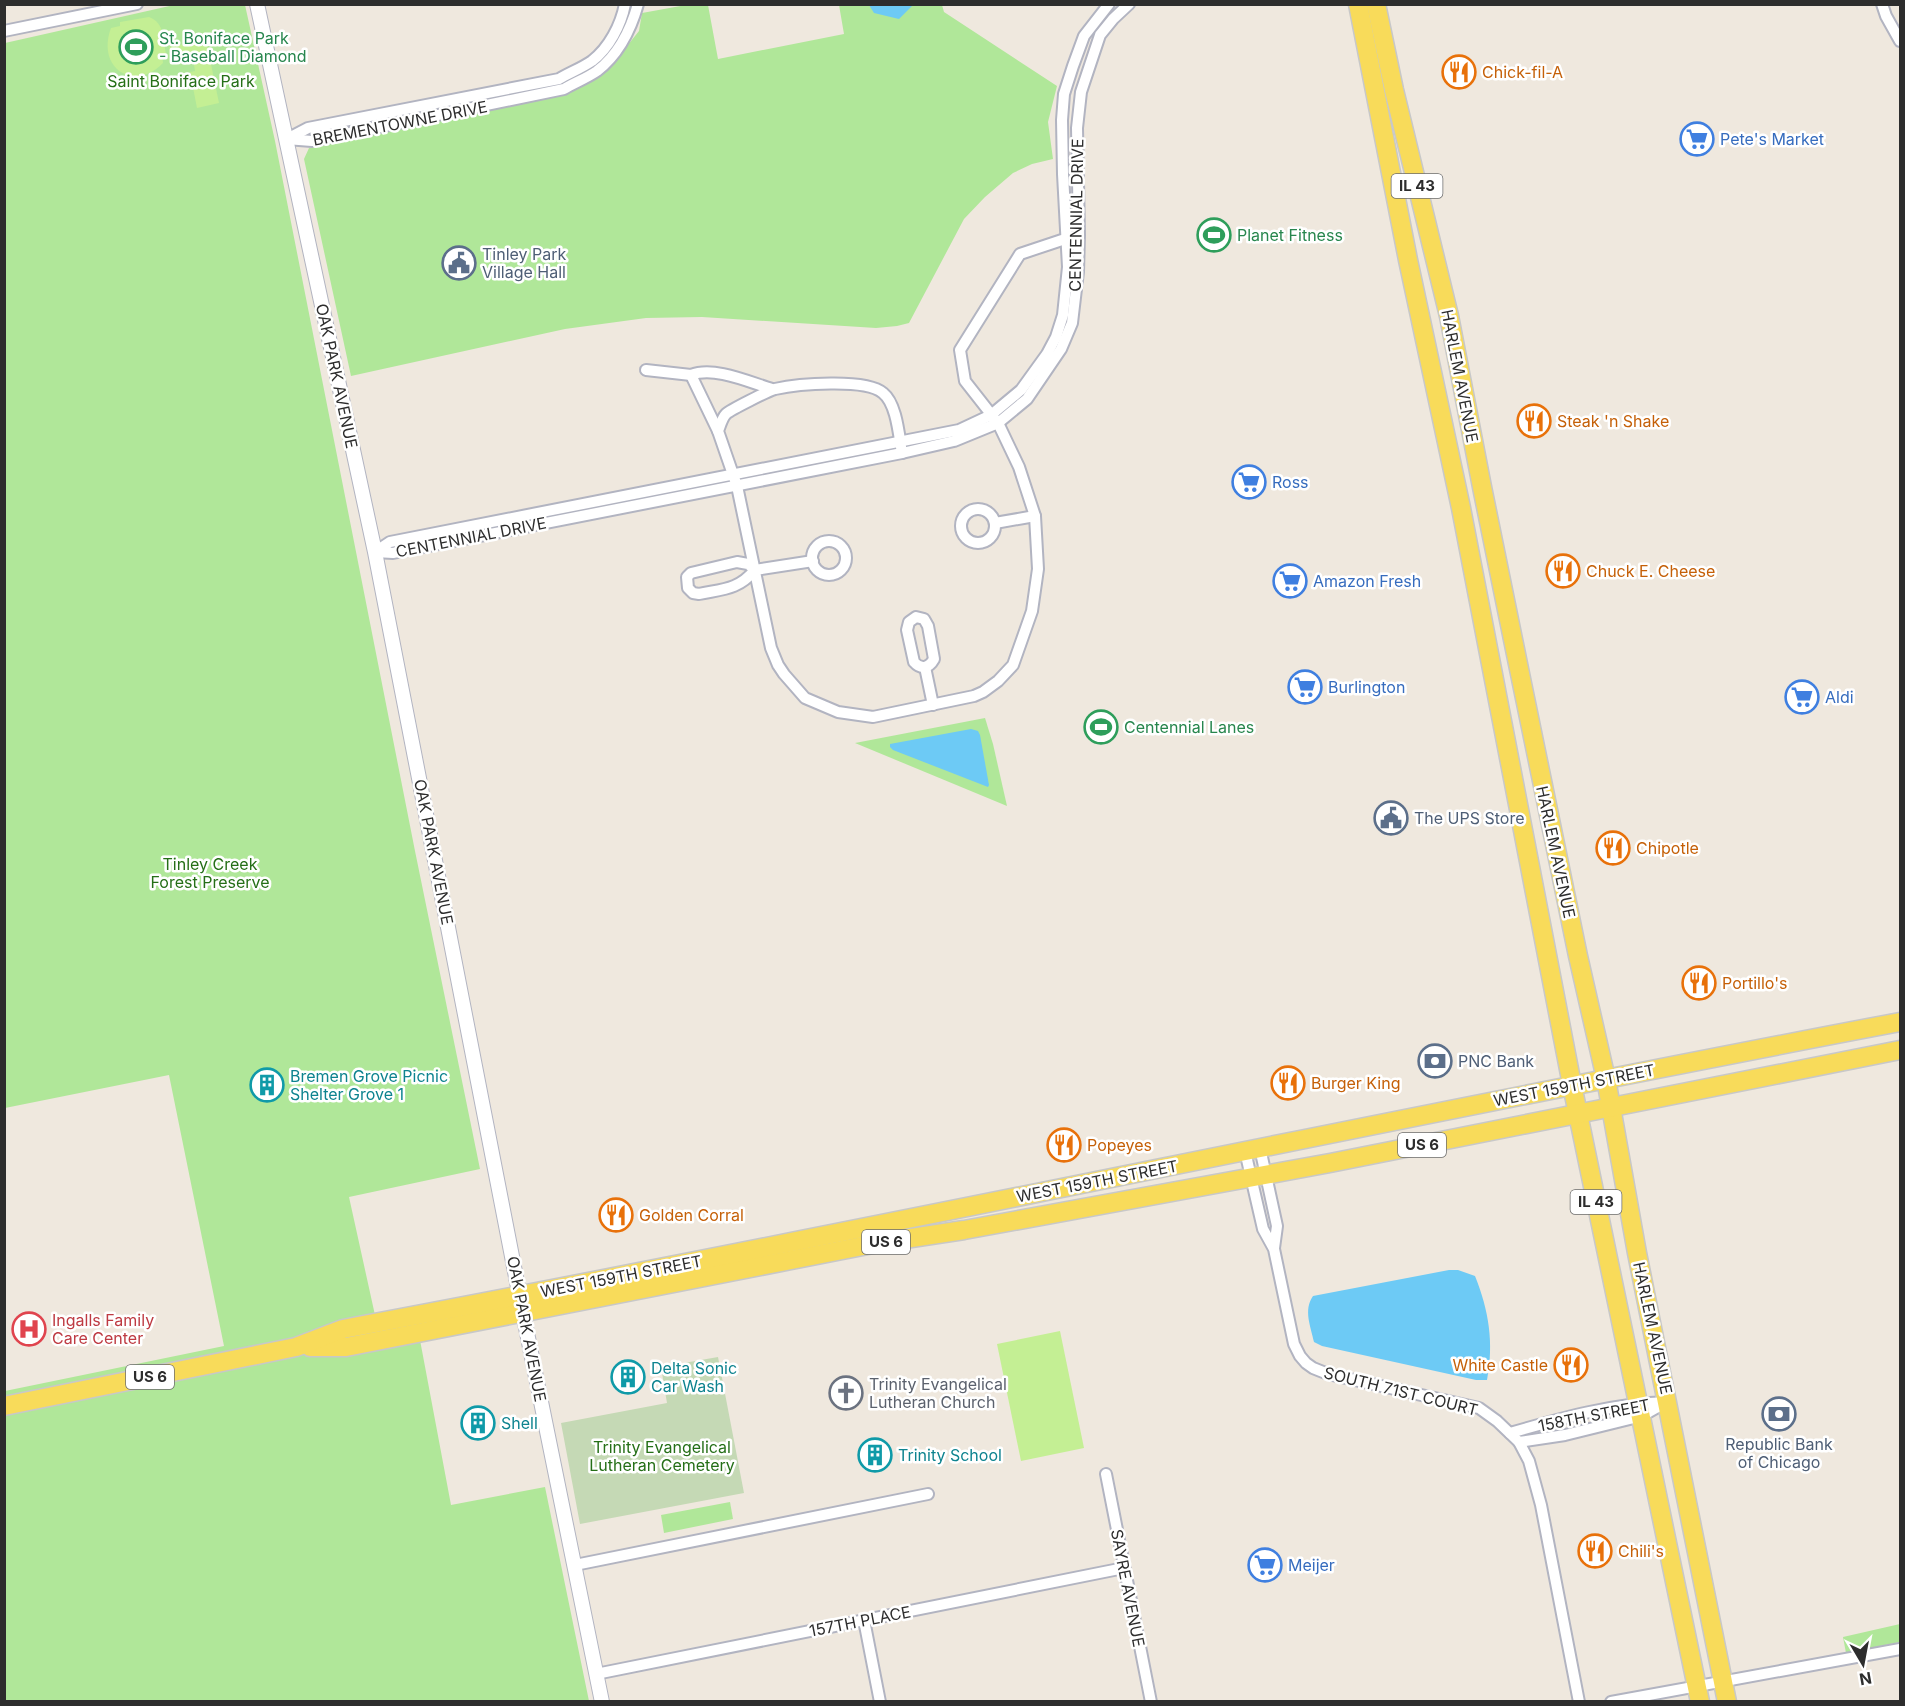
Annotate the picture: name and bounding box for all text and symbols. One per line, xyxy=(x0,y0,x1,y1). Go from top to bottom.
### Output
place label: St. Boniface Park - Baseball Diamond xyxy=(159,28,307,66)
sports icon: St. Boniface Park - Baseball Diamond xyxy=(118,29,154,65)
restaurant icon: Chick-fil-A xyxy=(1441,54,1477,90)
place label: Chick-fil-A xyxy=(1482,62,1563,82)
park label: Saint Boniface Park xyxy=(107,71,255,91)
street label: BREMENTOWNE DRIVE xyxy=(311,96,489,150)
supermarket icon: Pete's Market xyxy=(1679,121,1715,157)
place label: Pete's Market xyxy=(1720,129,1824,149)
street label: CENTENNIAL DRIVE xyxy=(1065,138,1087,292)
road number: IL 43 xyxy=(1392,174,1442,198)
sports icon: Planet Fitness xyxy=(1196,217,1232,253)
place label: Planet Fitness xyxy=(1237,225,1343,245)
place label: Tinley Park Village Hall xyxy=(482,244,567,282)
public building icon: Tinley Park Village Hall xyxy=(441,245,477,281)
street label: OAK PARK AVENUE xyxy=(312,302,362,450)
street label: HARLEM AVENUE xyxy=(1437,308,1483,444)
restaurant icon: Steak 'n Shake xyxy=(1516,403,1552,439)
place label: Steak 'n Shake xyxy=(1557,411,1669,431)
supermarket icon: Ross xyxy=(1231,464,1267,500)
place label: Ross xyxy=(1272,472,1309,492)
street label: CENTENNIAL DRIVE xyxy=(394,513,548,561)
restaurant icon: Chuck E. Cheese xyxy=(1545,553,1581,589)
place label: Chuck E. Cheese xyxy=(1586,561,1715,581)
supermarket icon: Amazon Fresh xyxy=(1272,563,1308,599)
place label: Amazon Fresh xyxy=(1313,571,1421,591)
supermarket icon: Burlington xyxy=(1287,669,1323,705)
place label: Burlington xyxy=(1328,677,1405,697)
supermarket icon: Aldi xyxy=(1784,679,1820,715)
place label: Aldi xyxy=(1825,687,1854,707)
sports icon: Centennial Lanes xyxy=(1083,709,1119,745)
place label: Centennial Lanes xyxy=(1124,717,1254,737)
street label: OAK PARK AVENUE xyxy=(410,778,458,926)
street label: HARLEM AVENUE xyxy=(1532,784,1580,920)
public building icon: The UPS Store xyxy=(1373,800,1409,836)
place label: The UPS Store xyxy=(1414,808,1525,828)
restaurant icon: Chipotle xyxy=(1595,830,1631,866)
place label: Chipotle xyxy=(1636,838,1699,858)
park label: Tinley Creek Forest Preserve xyxy=(150,854,270,892)
restaurant icon: Portillo's xyxy=(1681,965,1717,1001)
place label: Portillo's xyxy=(1722,973,1787,993)
bank icon: PNC Bank xyxy=(1417,1043,1453,1079)
place label: PNC Bank xyxy=(1458,1051,1534,1071)
street label: WEST 159TH STREET xyxy=(1492,1060,1656,1110)
restaurant icon: Burger King xyxy=(1270,1065,1306,1101)
place label: Bremen Grove Picnic Shelter Grove 1 xyxy=(290,1066,448,1104)
building icon: Bremen Grove Picnic Shelter Grove 1 xyxy=(249,1067,285,1103)
place label: Burger King xyxy=(1311,1073,1401,1093)
restaurant icon: Popeyes xyxy=(1046,1127,1082,1163)
road number: US 6 xyxy=(1398,1133,1446,1157)
place label: Popeyes xyxy=(1087,1135,1152,1155)
street label: WEST 159TH STREET xyxy=(1015,1156,1179,1206)
road number: IL 43 xyxy=(1570,1190,1622,1214)
restaurant icon: Golden Corral xyxy=(598,1197,634,1233)
place label: Golden Corral xyxy=(639,1205,744,1225)
road number: US 6 xyxy=(862,1230,910,1254)
street label: WEST 159TH STREET xyxy=(539,1251,703,1301)
street label: OAK PARK AVENUE xyxy=(503,1255,551,1403)
street label: HARLEM AVENUE xyxy=(1629,1260,1677,1396)
place label: Ingalls Family Care Center xyxy=(52,1310,154,1348)
hospital icon: Ingalls Family Care Center xyxy=(11,1311,47,1347)
restaurant icon: White Castle xyxy=(1553,1347,1589,1383)
place label: White Castle xyxy=(1452,1355,1548,1375)
place label: Delta Sonic Car Wash xyxy=(651,1358,737,1396)
building icon: Delta Sonic Car Wash xyxy=(610,1359,646,1395)
street label: SOUTH 71ST COURT xyxy=(1322,1362,1480,1420)
road number: US 6 xyxy=(126,1365,174,1389)
place label: Trinity Evangelical Lutheran Church xyxy=(869,1374,1007,1412)
church icon: Trinity Evangelical Lutheran Church xyxy=(828,1375,864,1411)
street label: 158TH STREET xyxy=(1536,1394,1652,1436)
bank icon: Republic Bank of Chicago xyxy=(1761,1396,1797,1432)
building icon: Shell xyxy=(460,1405,496,1441)
place label: Shell xyxy=(501,1413,538,1433)
place label: Republic Bank of Chicago xyxy=(1725,1434,1833,1472)
park label: Trinity Evangelical Lutheran Cemetery xyxy=(589,1437,735,1475)
building icon: Trinity School xyxy=(857,1437,893,1473)
place label: Trinity School xyxy=(898,1445,1002,1465)
street label: SAYRE AVENUE xyxy=(1107,1527,1149,1649)
restaurant icon: Chili's xyxy=(1577,1533,1613,1569)
place label: Chili's xyxy=(1618,1541,1664,1561)
supermarket icon: Meijer xyxy=(1247,1547,1283,1583)
place label: Meijer xyxy=(1288,1555,1335,1575)
street label: 157TH PLACE xyxy=(807,1601,913,1641)
north arrow xyxy=(1833,1634,1893,1694)
text: N xyxy=(1858,1668,1873,1690)

